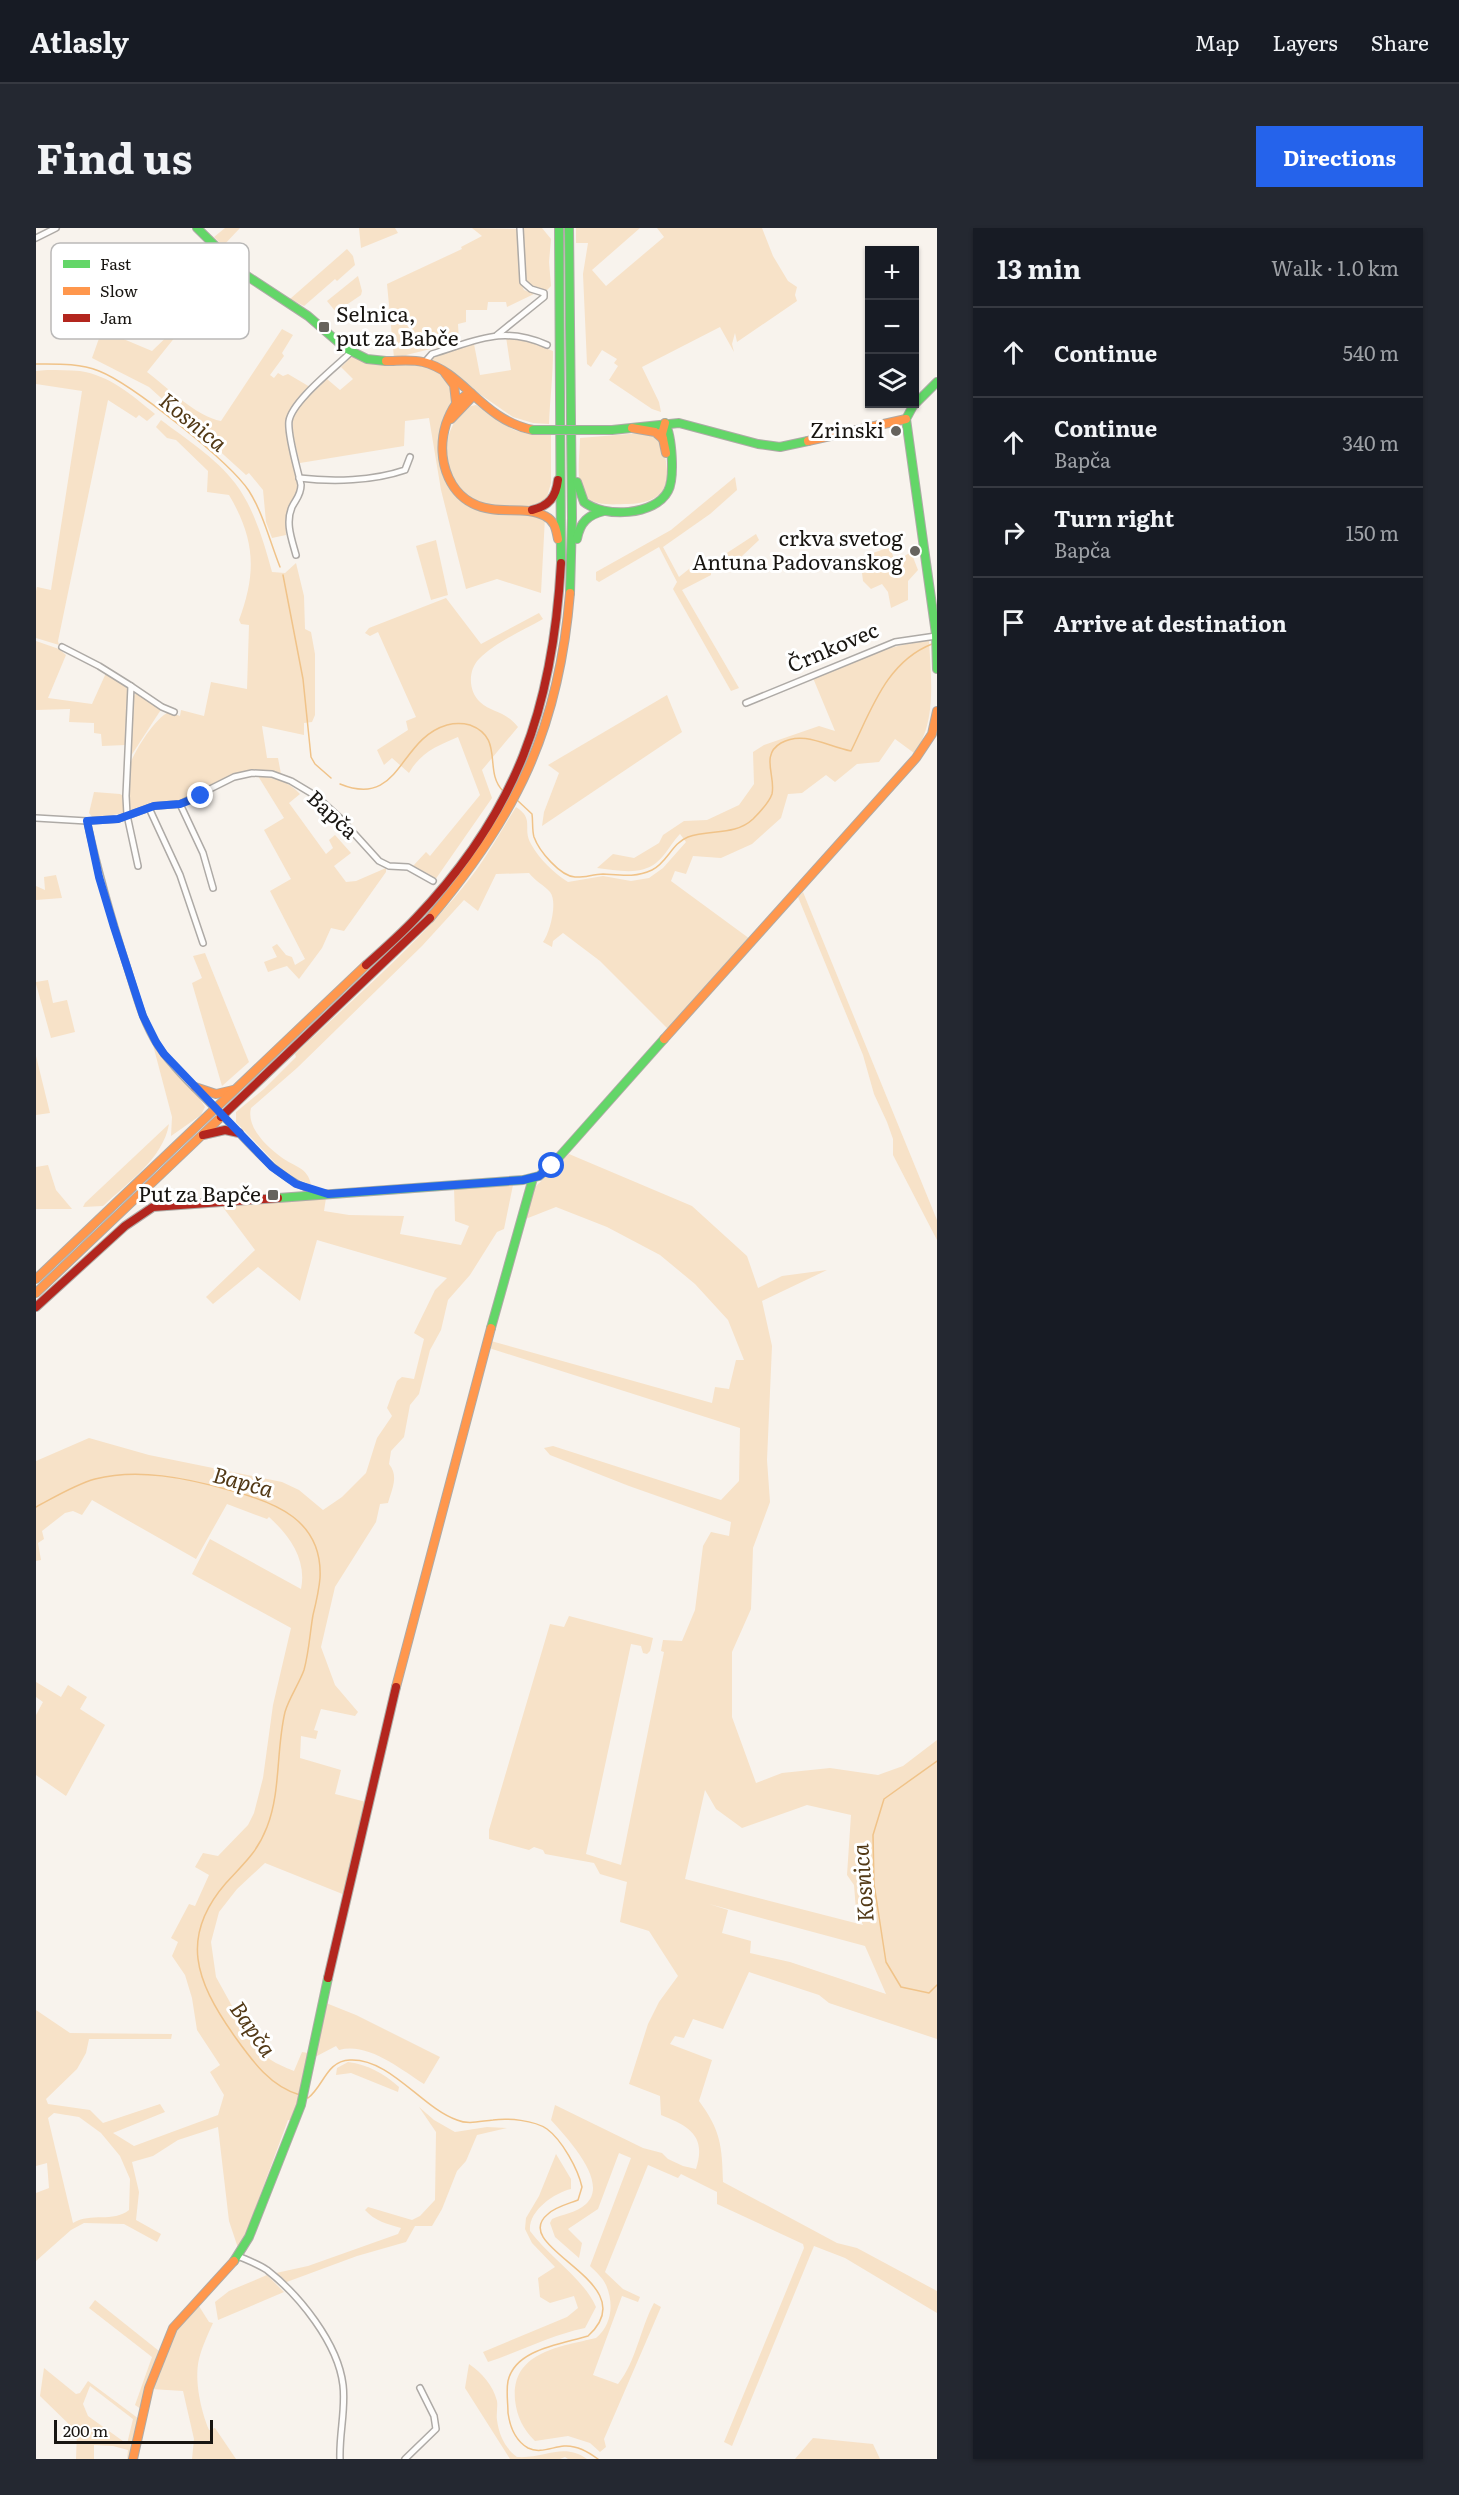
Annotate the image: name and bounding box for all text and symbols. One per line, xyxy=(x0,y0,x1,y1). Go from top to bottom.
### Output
text: Atlasly xyxy=(30,20,129,62)
text: Map xyxy=(1195,26,1240,57)
text: Layers xyxy=(1273,26,1338,57)
text: Share xyxy=(1371,26,1429,57)
text: Find us xyxy=(36,125,193,187)
button: Directions xyxy=(1256,126,1423,187)
legend xyxy=(51,243,249,339)
map controls xyxy=(865,246,919,408)
button: + xyxy=(865,246,919,300)
text: 13 min xyxy=(997,248,1081,287)
text: Fast xyxy=(100,251,132,275)
text: Walk · 1.0 km xyxy=(1271,252,1399,282)
text: Slow xyxy=(100,278,138,302)
place label: Selnica, put za Babče xyxy=(336,297,459,352)
button: − xyxy=(865,300,919,354)
text: Jam xyxy=(100,305,133,329)
marker: Selnica, put za Babče xyxy=(317,320,331,334)
icon: ahead xyxy=(997,336,1030,369)
text: Continue xyxy=(1054,336,1157,369)
text: 540 m xyxy=(1343,337,1399,367)
button: layers xyxy=(865,354,919,408)
water label: Kosnica xyxy=(153,383,235,459)
text: Continue xyxy=(1054,411,1157,444)
place label: Zrinski xyxy=(810,413,884,444)
marker: Zrinski xyxy=(889,424,903,438)
icon: ahead xyxy=(997,426,1030,459)
text: 340 m xyxy=(1342,427,1399,457)
text: Bapča xyxy=(1054,444,1111,474)
text: Turn right xyxy=(1054,501,1174,534)
icon: right xyxy=(997,516,1030,549)
text: 150 m xyxy=(1346,517,1399,547)
place label: crkva svetog Antuna Padovanskog xyxy=(692,521,903,576)
text: Bapča xyxy=(1054,534,1111,564)
marker: crkva svetog Antuna Padovanskog xyxy=(908,544,922,558)
icon: arrive xyxy=(997,606,1030,639)
text: Arrive at destination xyxy=(1054,606,1287,639)
street label: Črnkovec xyxy=(782,613,882,679)
street label: Bapča xyxy=(301,781,367,845)
route end xyxy=(187,782,213,808)
route start xyxy=(538,1152,564,1178)
place label: Put za Bapče xyxy=(138,1177,261,1208)
marker: Put za Bapče xyxy=(266,1188,280,1202)
water label: Bapča xyxy=(209,1457,278,1505)
water label: Kosnica xyxy=(842,1842,881,1923)
water label: Bapča xyxy=(223,1993,286,2063)
scale bar xyxy=(54,2417,213,2444)
text: 200 m xyxy=(63,2418,108,2442)

